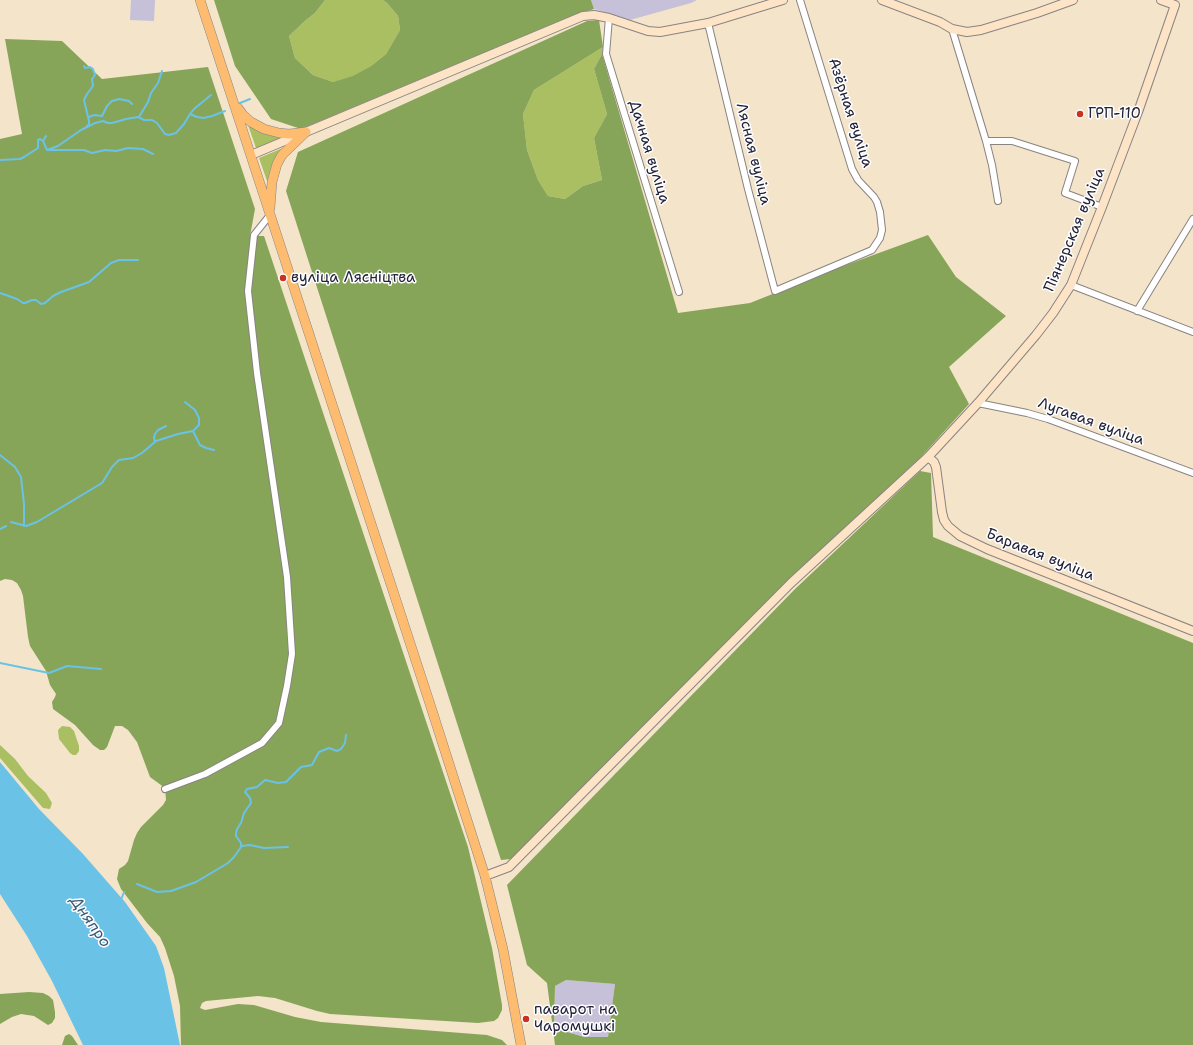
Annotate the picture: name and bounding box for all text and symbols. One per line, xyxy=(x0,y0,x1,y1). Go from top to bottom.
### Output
street label: Азёрная вуліца xyxy=(824,56,876,170)
street label: Дачная вуліца xyxy=(625,98,673,206)
street label: Лясная вуліца xyxy=(732,101,774,207)
place label: ГРП-110 xyxy=(1088,105,1141,123)
marker: ГРП-110 xyxy=(1075,109,1085,119)
street label: Піянерская вуліца xyxy=(1041,165,1109,295)
place label: вуліца Лясніцтва xyxy=(291,269,415,287)
marker: вуліца Лясніцтва xyxy=(278,273,288,283)
street label: Лугавая вуліца xyxy=(1036,394,1146,450)
street label: Баравая вуліца xyxy=(983,525,1097,585)
water label: Дняпро xyxy=(65,893,115,951)
place label: паварот на Чаромушкі xyxy=(534,1001,617,1036)
marker: паварот на Чаромушкі xyxy=(521,1014,531,1024)

